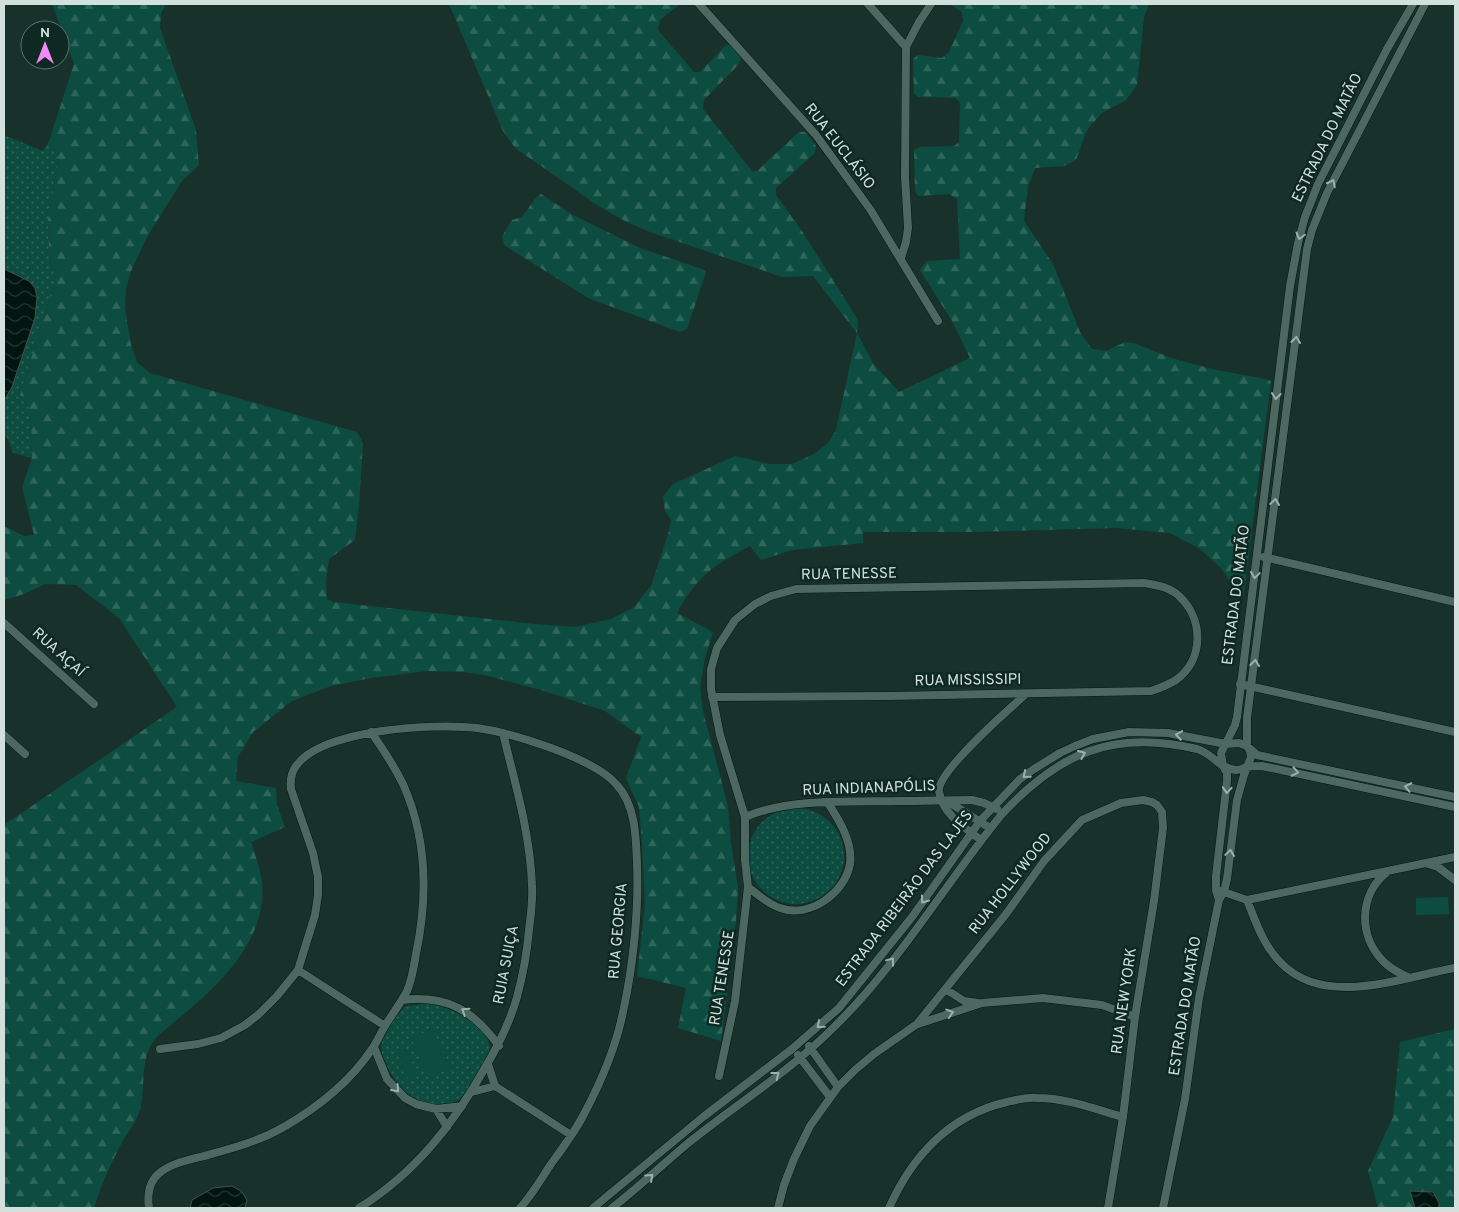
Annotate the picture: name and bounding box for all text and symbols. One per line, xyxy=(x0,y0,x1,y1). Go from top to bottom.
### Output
north arrow xyxy=(20,20,70,70)
text: N xyxy=(40,25,50,42)
street label: ESTRADA DO MATÃO xyxy=(1288,70,1367,206)
street label: RUA EUCLÁSIO xyxy=(799,99,879,194)
one-way arrow xyxy=(1326,180,1336,189)
one-way arrow xyxy=(1295,231,1305,239)
one-way arrow xyxy=(1290,336,1301,344)
one-way arrow xyxy=(1271,393,1282,401)
one-way arrow xyxy=(1269,497,1280,505)
street label: ESTRADA DO MATÃO xyxy=(1218,524,1255,666)
street label: RUA TENESSE xyxy=(801,565,897,585)
one-way arrow xyxy=(1250,571,1260,579)
street label: RUA AÇAÍ xyxy=(27,623,91,683)
one-way arrow xyxy=(1249,658,1260,666)
street label: RUA MISSISSIPI xyxy=(914,671,1022,691)
one-way arrow xyxy=(1174,730,1183,740)
one-way arrow xyxy=(1077,750,1085,760)
one-way arrow xyxy=(1291,766,1300,777)
one-way arrow xyxy=(1023,769,1032,778)
street label: RUA INDIANAPÓLIS xyxy=(802,775,936,801)
one-way arrow xyxy=(1403,782,1412,793)
one-way arrow xyxy=(1221,787,1232,795)
street label: ESTRADA RIBEIRÃO DAS LAJES xyxy=(832,806,978,991)
street label: RUA HOLLYWOOD xyxy=(965,829,1057,939)
one-way arrow xyxy=(1224,849,1235,857)
street label: RUA GEORGIA xyxy=(605,882,633,980)
one-way arrow xyxy=(921,894,930,904)
street label: RUIA SUIÇA xyxy=(490,924,524,1006)
street label: RUA TENESSE xyxy=(706,929,740,1027)
street label: ESTRADA DO MATÃO xyxy=(1165,935,1206,1077)
street label: RUA NEW YORK xyxy=(1108,946,1142,1056)
one-way arrow xyxy=(885,957,894,967)
one-way arrow xyxy=(461,1008,470,1018)
one-way arrow xyxy=(945,1009,953,1019)
one-way arrow xyxy=(817,1019,826,1028)
one-way arrow xyxy=(770,1073,779,1081)
one-way arrow xyxy=(390,1083,399,1092)
one-way arrow xyxy=(644,1174,653,1183)

